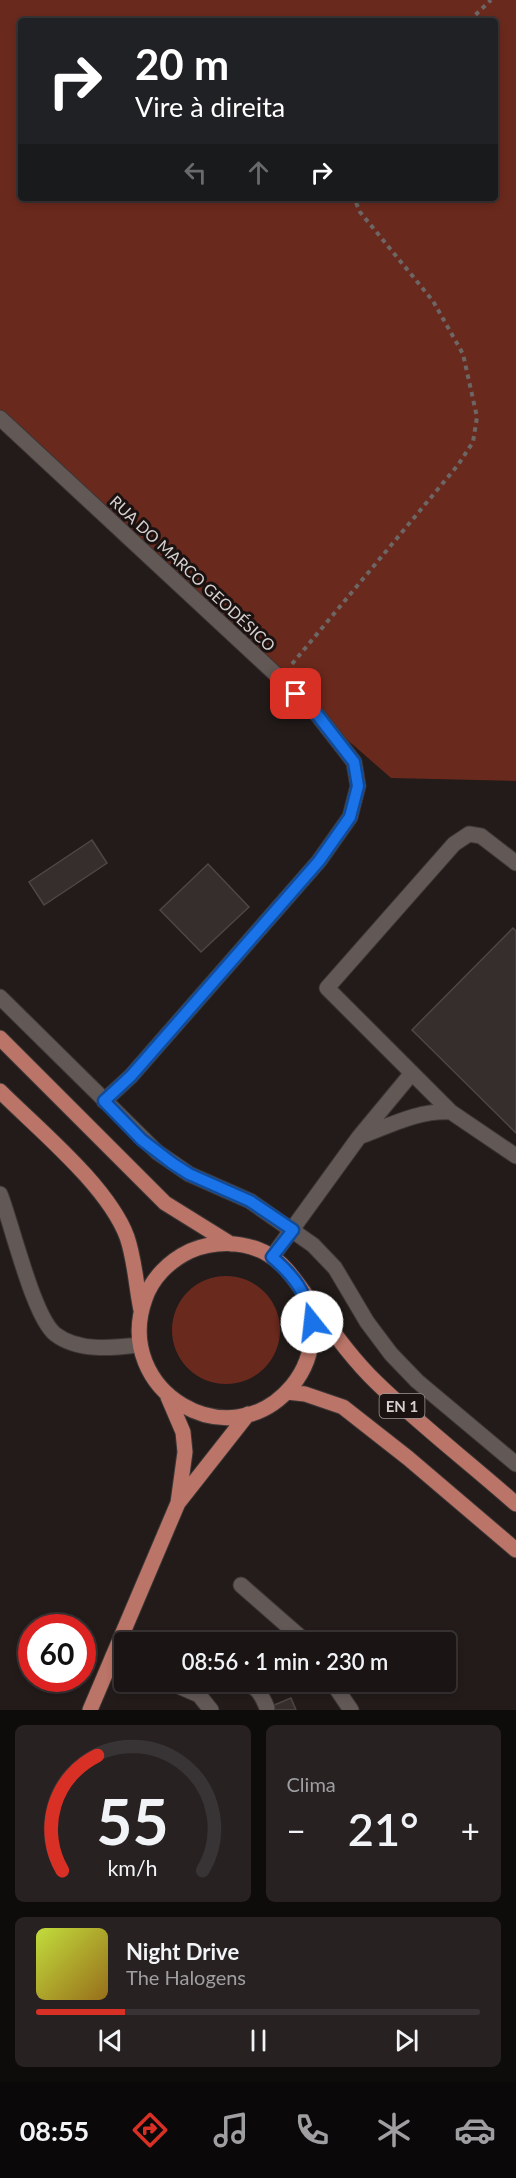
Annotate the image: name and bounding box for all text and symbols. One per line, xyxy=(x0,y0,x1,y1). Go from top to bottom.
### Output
text: 20 m xyxy=(135,39,229,89)
icon: right xyxy=(36,42,114,120)
text: Vire à direita xyxy=(135,90,285,123)
icon: left xyxy=(179,156,212,189)
icon: ahead xyxy=(242,156,275,189)
icon: right xyxy=(305,156,338,189)
street label: RUA DO MARCO GEODÉSICO xyxy=(106,491,280,655)
pin xyxy=(270,668,321,719)
icon: arrive xyxy=(279,677,312,710)
position arrow xyxy=(280,1290,344,1354)
road number: EN 1 xyxy=(380,1394,424,1418)
speed limit sign: 60 xyxy=(18,1614,96,1692)
text: 08:56 · 1 min · 230 m xyxy=(182,1648,388,1675)
text: Clima xyxy=(287,1772,336,1796)
text: 55 xyxy=(97,1783,169,1858)
text: 21° xyxy=(348,1802,419,1856)
text: − xyxy=(287,1810,306,1850)
text: + xyxy=(461,1810,480,1850)
text: km/h xyxy=(108,1855,158,1881)
text: Night Drive xyxy=(126,1938,239,1965)
text: The Halogens xyxy=(126,1965,246,1989)
icon: previous xyxy=(94,2024,127,2057)
icon: pause xyxy=(242,2024,275,2057)
icon: next xyxy=(390,2024,423,2057)
icon: directions xyxy=(129,2109,171,2151)
icon: music xyxy=(210,2109,252,2151)
icon: phone xyxy=(291,2109,333,2151)
icon: climate xyxy=(373,2109,415,2151)
icon: car xyxy=(454,2109,496,2151)
text: 08:55 xyxy=(20,2114,89,2147)

